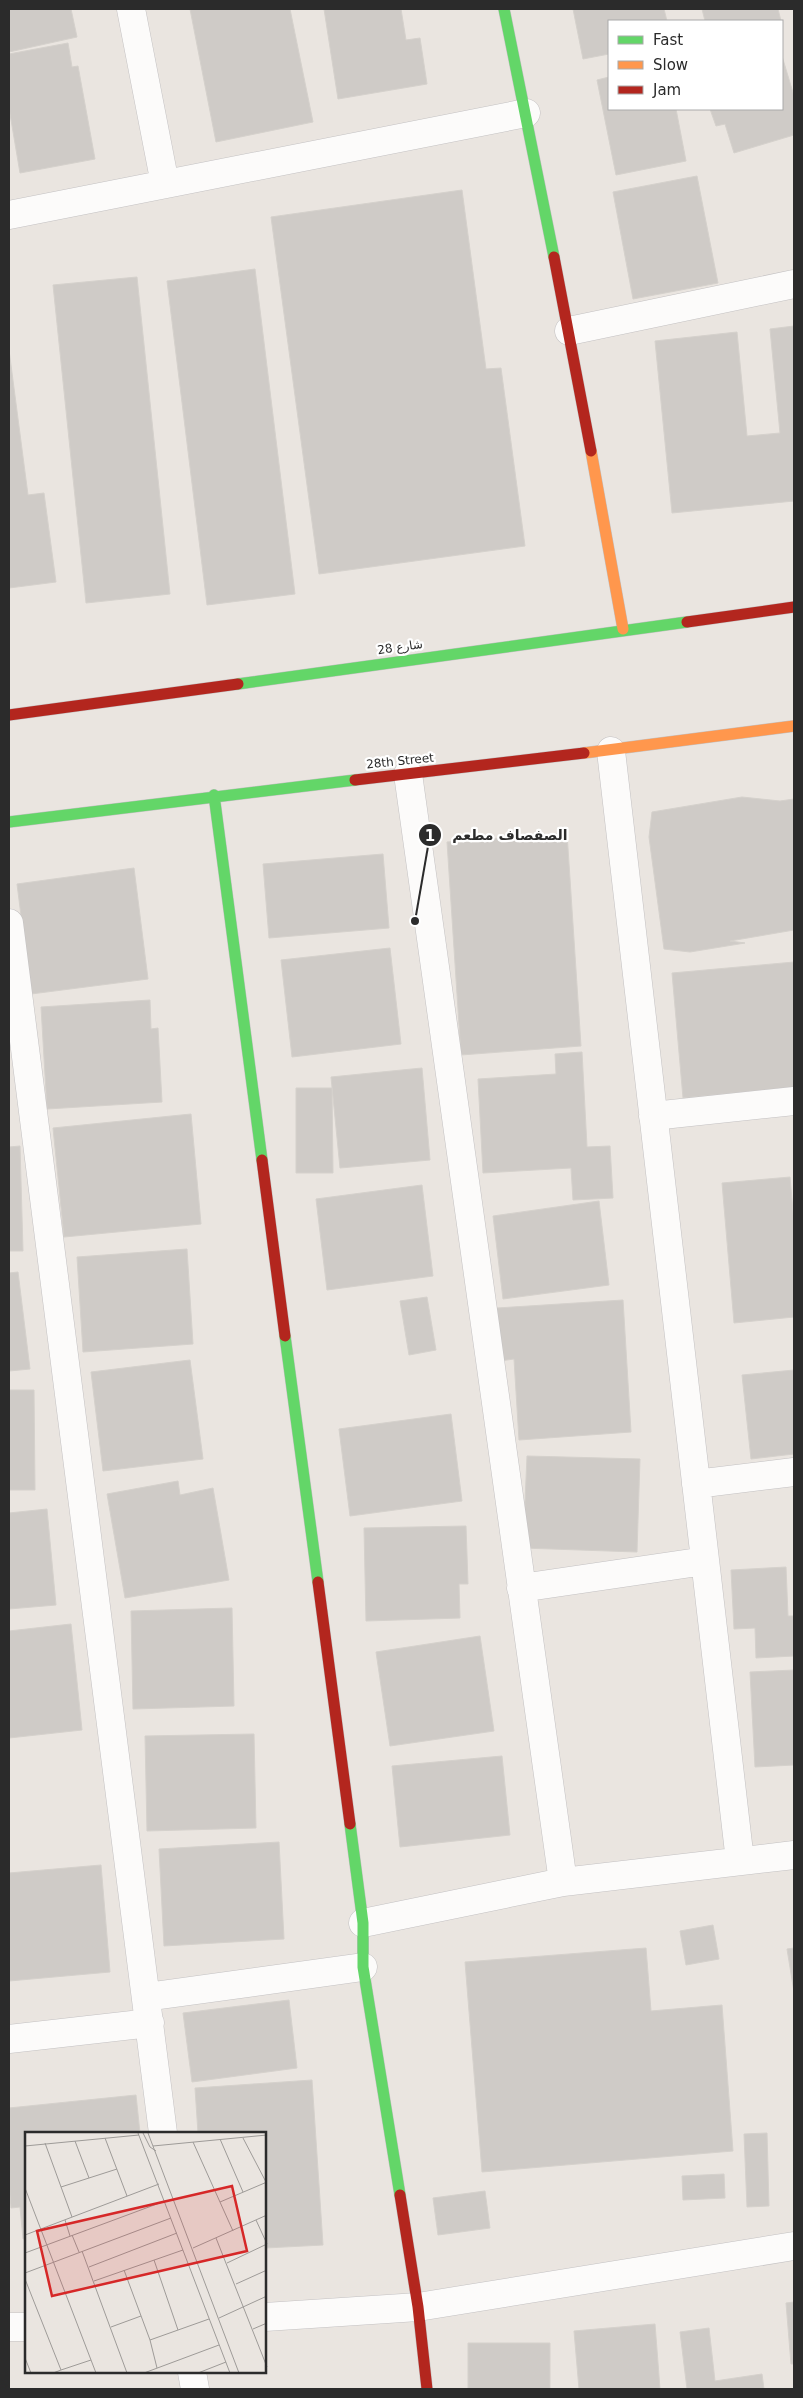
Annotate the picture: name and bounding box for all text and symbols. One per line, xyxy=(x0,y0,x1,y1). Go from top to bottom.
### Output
legend xyxy=(608,20,783,110)
text: Fast xyxy=(653,31,683,49)
text: Slow xyxy=(653,56,688,74)
text: Jam xyxy=(652,81,681,99)
street label: شارع 28 xyxy=(376,637,424,658)
street label: 28th Street xyxy=(366,750,435,772)
callout: الصفصاف مطعم xyxy=(418,821,578,850)
text: 1 xyxy=(425,827,435,845)
text: الصفصاف مطعم xyxy=(452,827,568,843)
inset map xyxy=(25,2132,266,2373)

